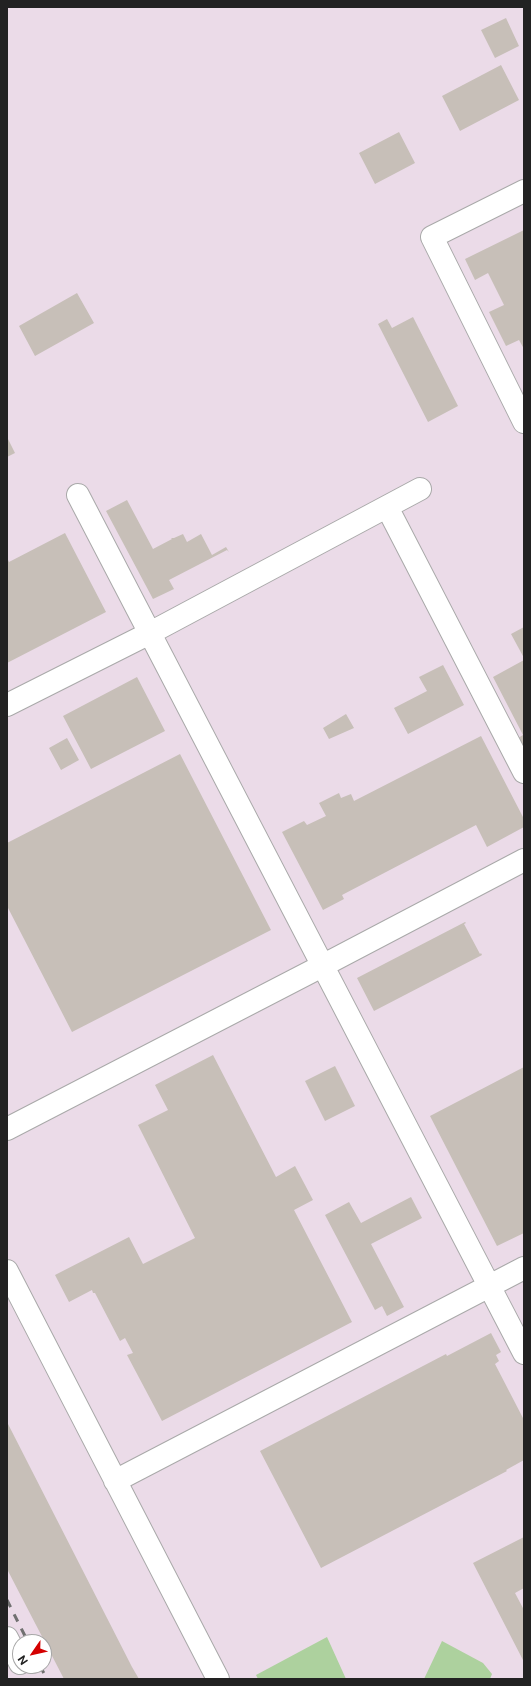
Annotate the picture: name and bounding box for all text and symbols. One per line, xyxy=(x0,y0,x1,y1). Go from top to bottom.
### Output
north arrow xyxy=(12,1634,52,1674)
text: N xyxy=(16,1653,30,1667)

